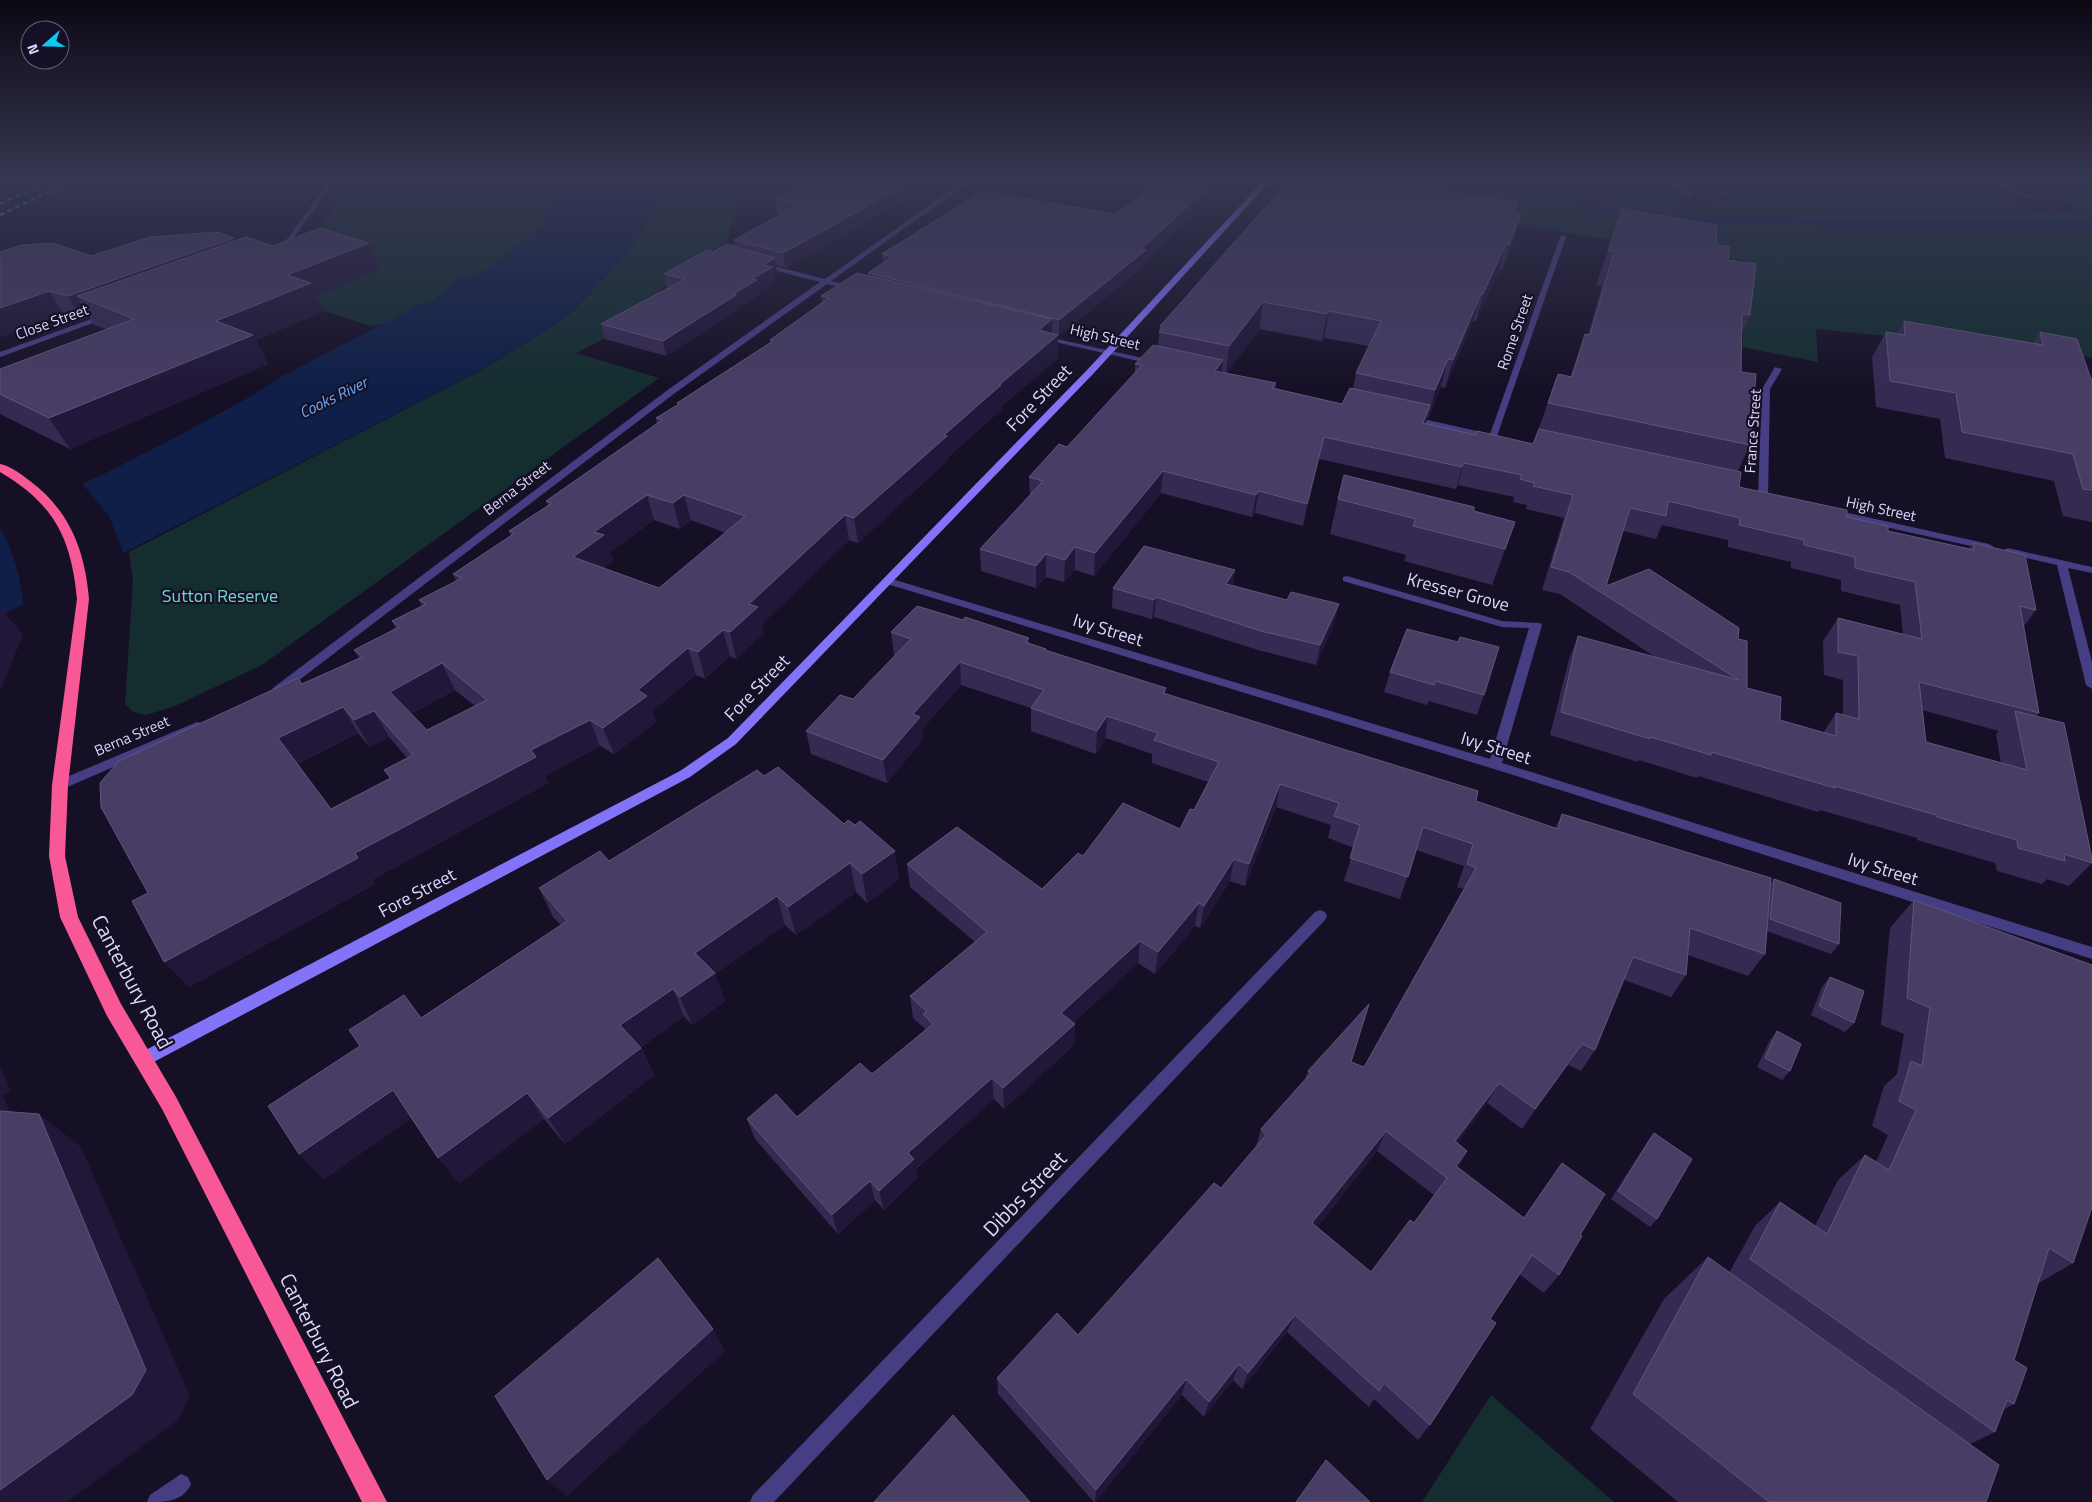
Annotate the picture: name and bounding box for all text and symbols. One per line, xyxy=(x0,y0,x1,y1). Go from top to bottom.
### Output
north arrow xyxy=(20,20,70,70)
text: N xyxy=(21,41,44,58)
street label: Rome Street xyxy=(1491,290,1539,373)
street label: Close Street xyxy=(12,297,92,345)
street label: High Street xyxy=(1068,317,1143,356)
street label: Fore Street xyxy=(1000,358,1078,437)
water label: Cooks River xyxy=(295,369,373,424)
street label: France Street xyxy=(1738,387,1767,474)
street label: Berna Street xyxy=(478,454,556,521)
street label: High Street xyxy=(1844,490,1919,527)
street label: Kresser Grove xyxy=(1404,565,1513,618)
park label: Sutton Reserve xyxy=(162,582,278,609)
street label: Ivy Street xyxy=(1070,606,1147,653)
street label: Fore Street xyxy=(718,648,796,727)
street label: Berna Street xyxy=(91,709,174,762)
street label: Ivy Street xyxy=(1458,724,1535,771)
street label: Ivy Street xyxy=(1845,845,1922,892)
street label: Fore Street xyxy=(373,861,461,924)
street label: Canterbury Road xyxy=(84,909,182,1054)
street label: Dibbs Street xyxy=(975,1143,1074,1244)
street label: Canterbury Road xyxy=(272,1267,368,1414)

